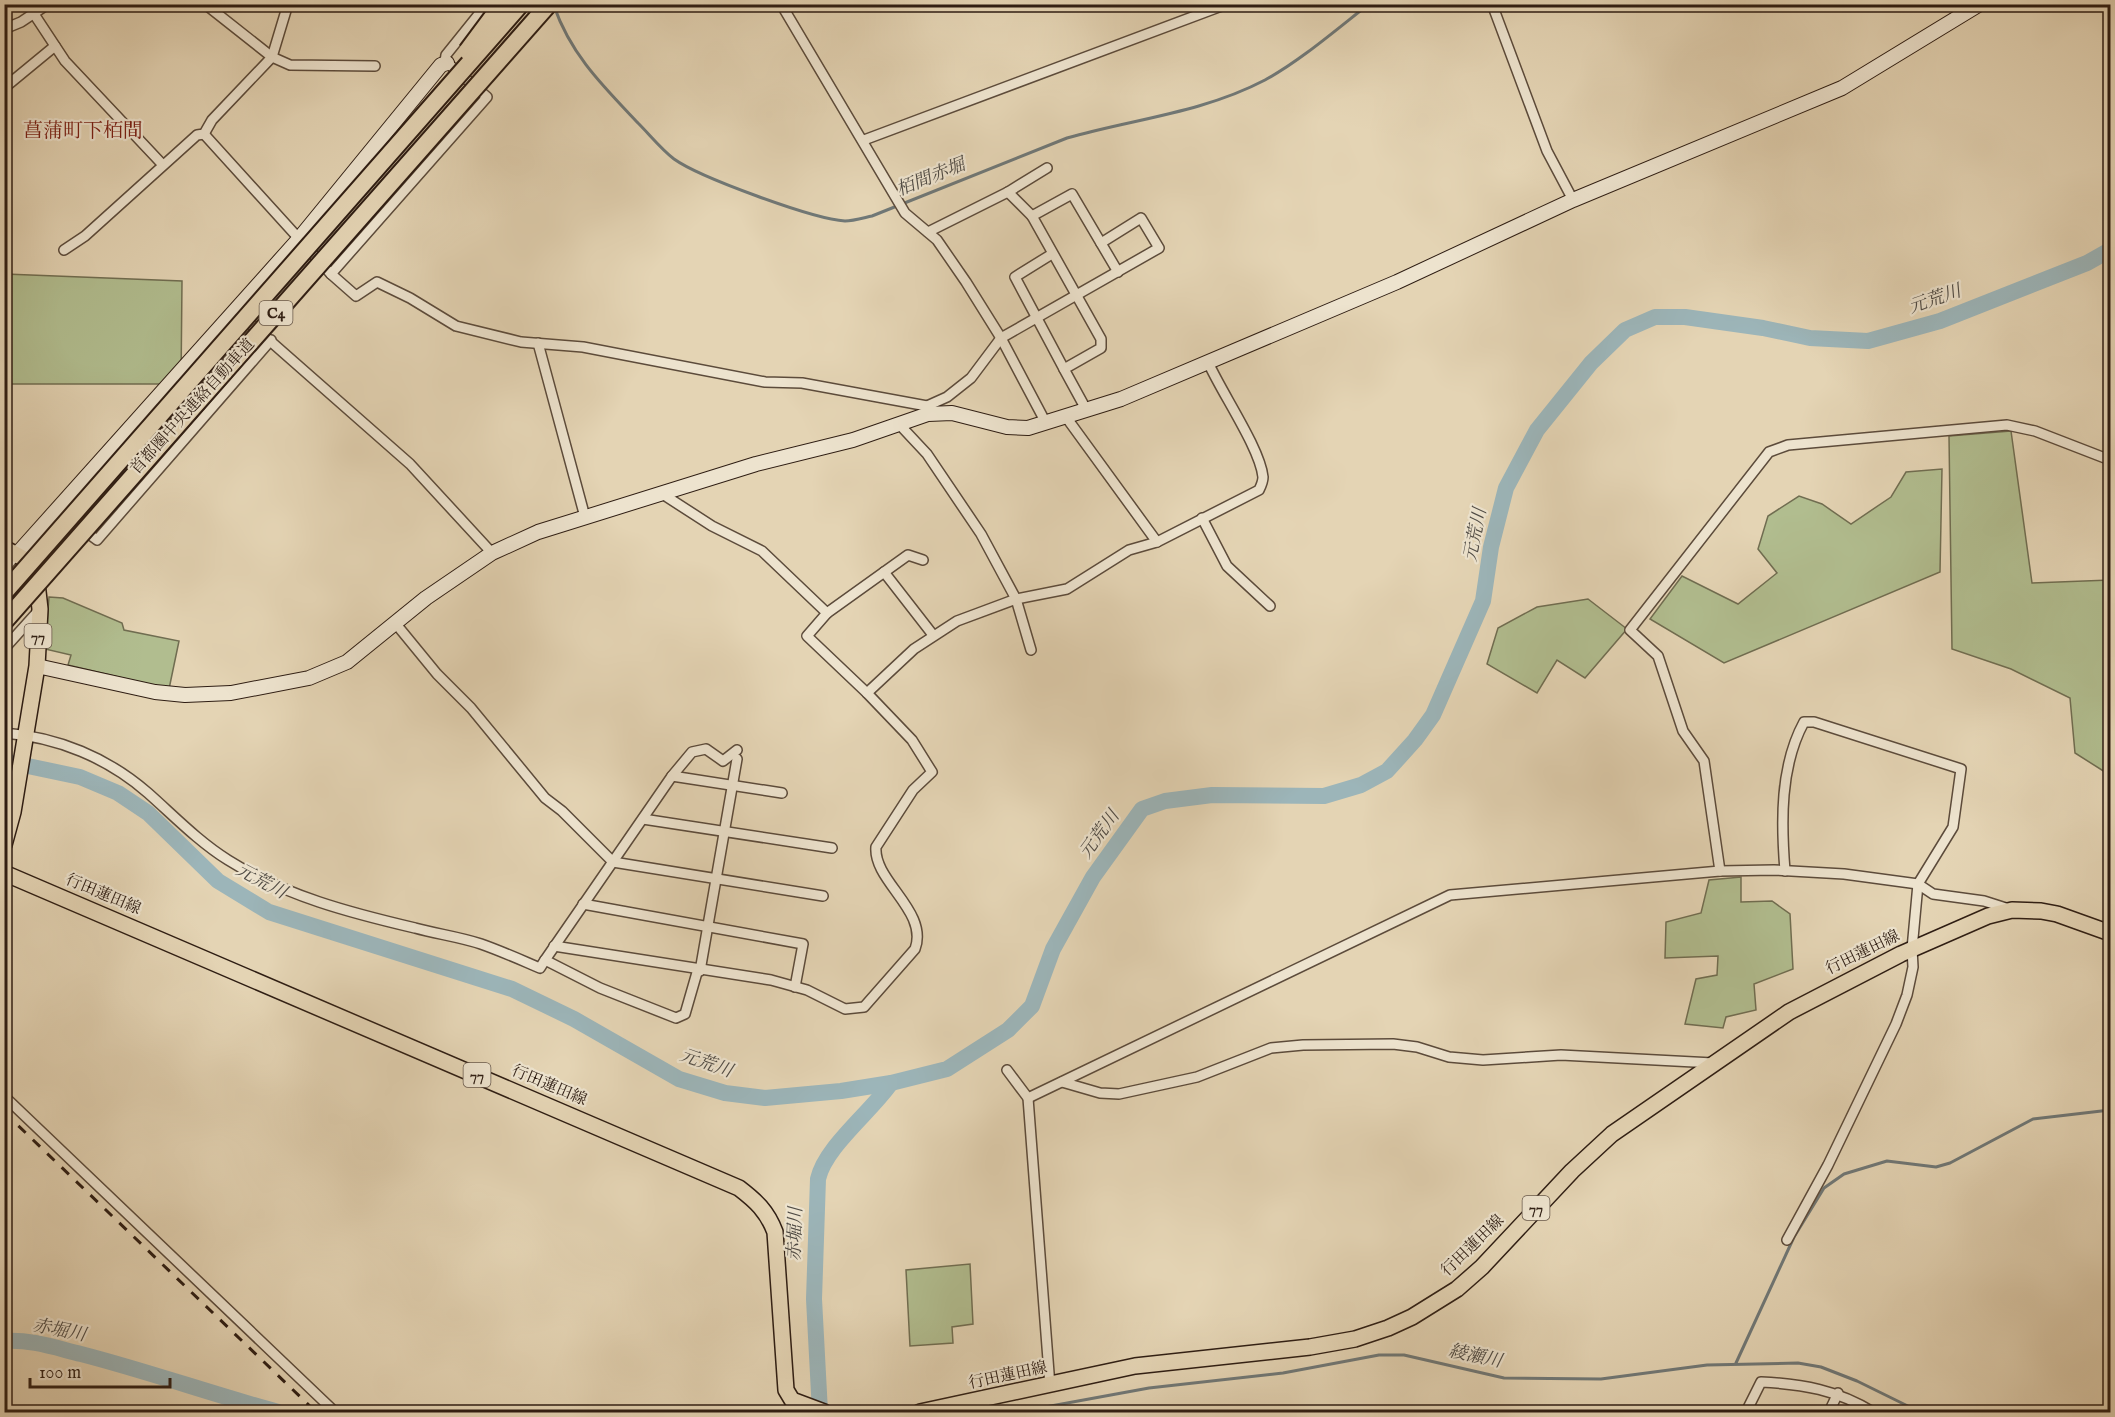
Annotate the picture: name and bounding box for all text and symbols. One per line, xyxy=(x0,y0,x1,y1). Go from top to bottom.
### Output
district label: 菖蒲町下栢間 xyxy=(23,119,143,144)
water label: 栢間赤堀 xyxy=(893,153,971,202)
water label: 元荒川 xyxy=(1906,280,1966,320)
road number: C4 xyxy=(260,301,292,325)
street label: 首都圏中央連絡自動車道 xyxy=(127,335,259,479)
water label: 元荒川 xyxy=(1460,504,1493,564)
road number: 77 xyxy=(24,624,51,648)
water label: 元荒川 xyxy=(1075,805,1126,864)
water label: 元荒川 xyxy=(232,859,292,906)
street label: 行田蓮田線 xyxy=(62,870,144,920)
street label: 行田蓮田線 xyxy=(1823,926,1903,980)
water label: 元荒川 xyxy=(677,1044,737,1084)
street label: 行田蓮田線 xyxy=(508,1061,590,1111)
road number: 77 xyxy=(464,1063,490,1087)
road number: 77 xyxy=(1522,1196,1550,1220)
water label: 赤堀川 xyxy=(784,1205,809,1261)
street label: 行田蓮田線 xyxy=(1437,1211,1509,1281)
water label: 赤堀川 xyxy=(30,1315,90,1348)
water label: 綾瀬川 xyxy=(1446,1340,1506,1374)
scale bar xyxy=(30,1351,170,1389)
street label: 行田蓮田線 xyxy=(967,1358,1049,1394)
text: 100 m xyxy=(39,1362,81,1385)

